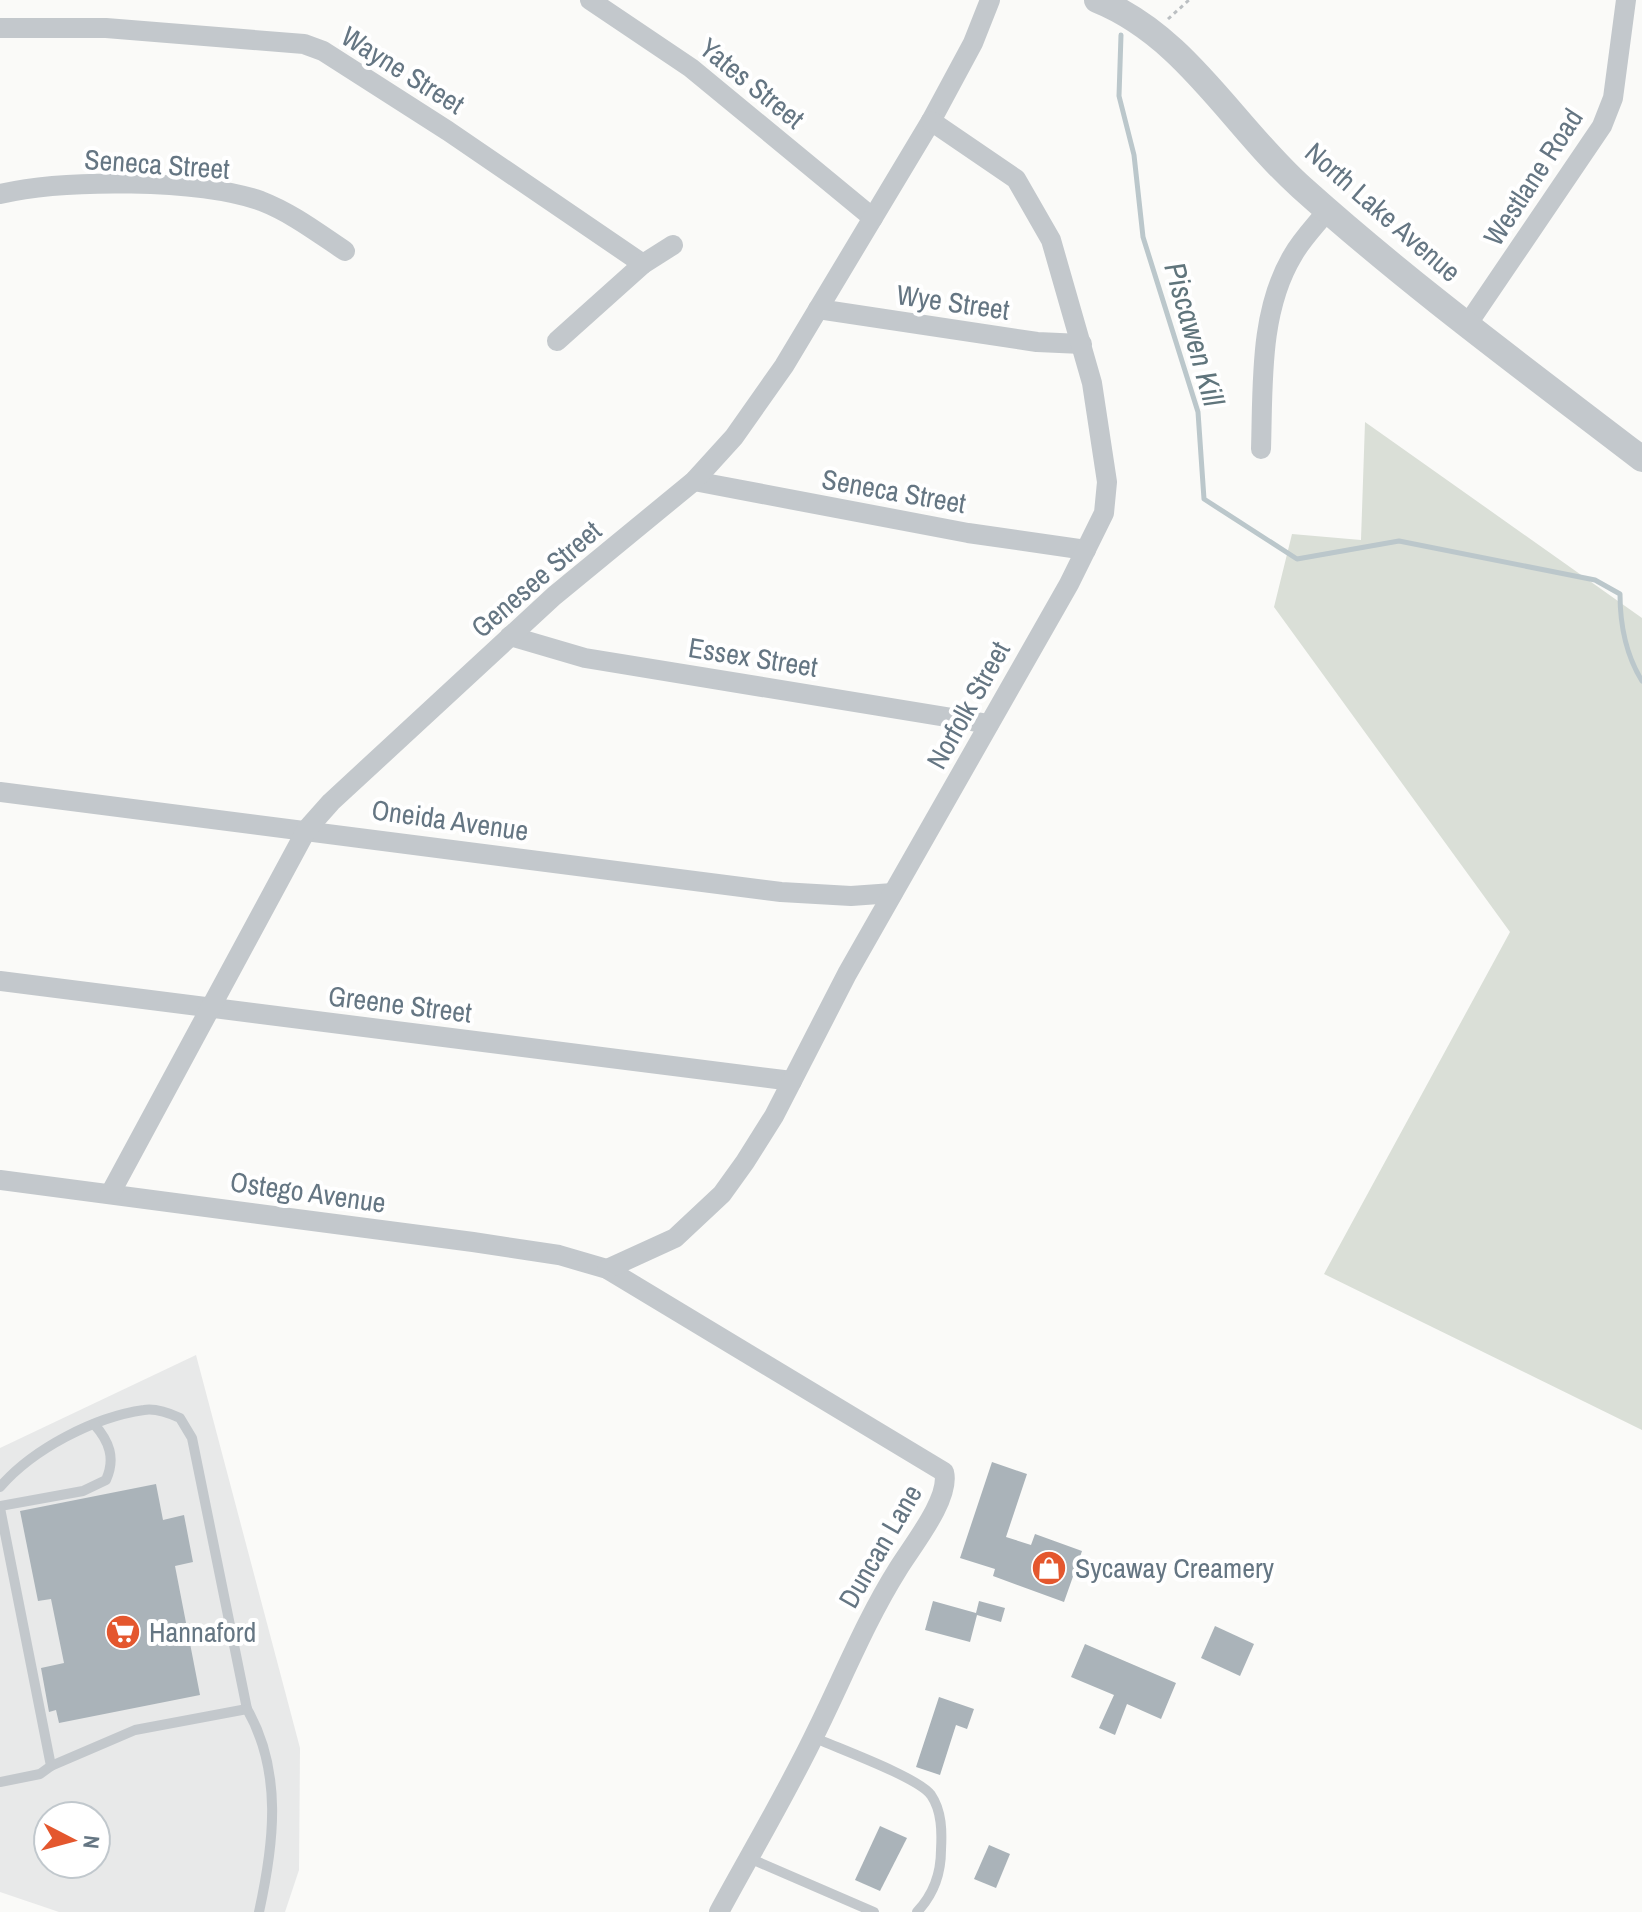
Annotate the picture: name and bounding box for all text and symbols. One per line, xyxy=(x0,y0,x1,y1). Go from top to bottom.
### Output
street label: Wayne Street xyxy=(334,17,472,123)
street label: Yates Street xyxy=(692,29,812,137)
street label: Westlane Road xyxy=(1474,101,1592,253)
street label: North Lake Avenue xyxy=(1297,134,1469,290)
street label: Seneca Street xyxy=(83,140,231,188)
water label: Piscawen Kill xyxy=(1155,258,1235,411)
street label: Wye Street xyxy=(894,275,1012,329)
street label: Seneca Street xyxy=(819,460,969,522)
street label: Genesee Street xyxy=(463,512,609,646)
street label: Essex Street xyxy=(686,628,820,686)
street label: Norfolk Street xyxy=(917,634,1019,776)
street label: Oneida Avenue xyxy=(369,790,531,850)
street label: Greene Street xyxy=(326,976,474,1032)
street label: Ostego Avenue xyxy=(228,1162,388,1222)
street label: Duncan Lane xyxy=(829,1477,931,1615)
shop icon: Sycaway Creamery xyxy=(1030,1549,1068,1587)
place label: Sycaway Creamery xyxy=(1075,1549,1275,1587)
supermarket icon: Hannaford xyxy=(104,1613,142,1651)
place label: Hannaford xyxy=(149,1613,256,1651)
north arrow xyxy=(32,1800,112,1880)
text: N xyxy=(76,1834,107,1850)

